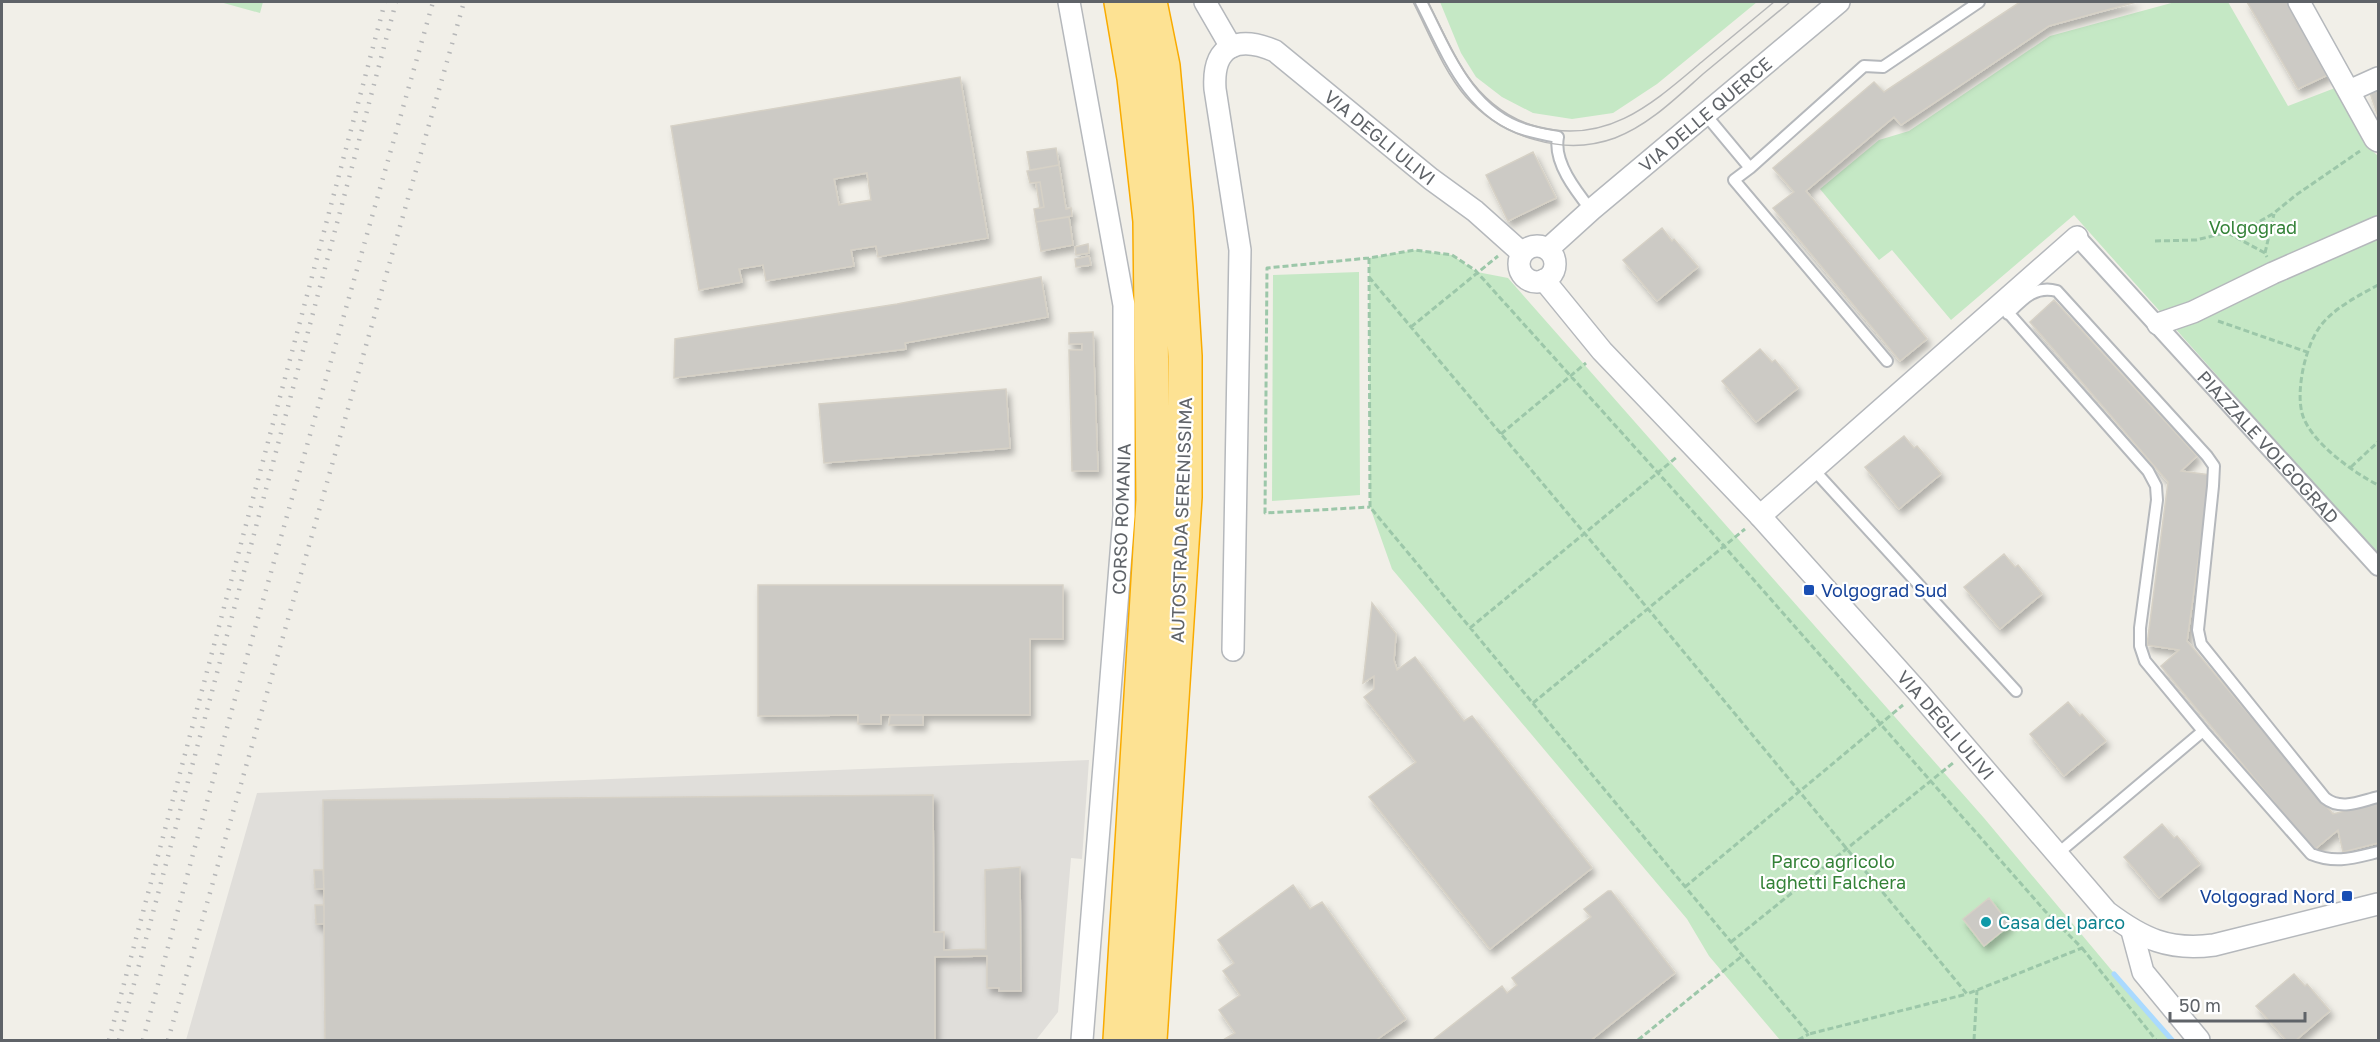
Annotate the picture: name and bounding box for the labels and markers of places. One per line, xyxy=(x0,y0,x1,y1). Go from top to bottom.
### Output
place label: Volgograd Sud xyxy=(1821,579,1947,601)
marker: Volgograd Sud xyxy=(1802,583,1816,597)
place label: Volgograd Nord xyxy=(2200,885,2335,907)
marker: Volgograd Nord xyxy=(2340,889,2354,903)
place label: Casa del parco xyxy=(1998,911,2125,933)
marker: Casa del parco xyxy=(1979,915,1993,929)

